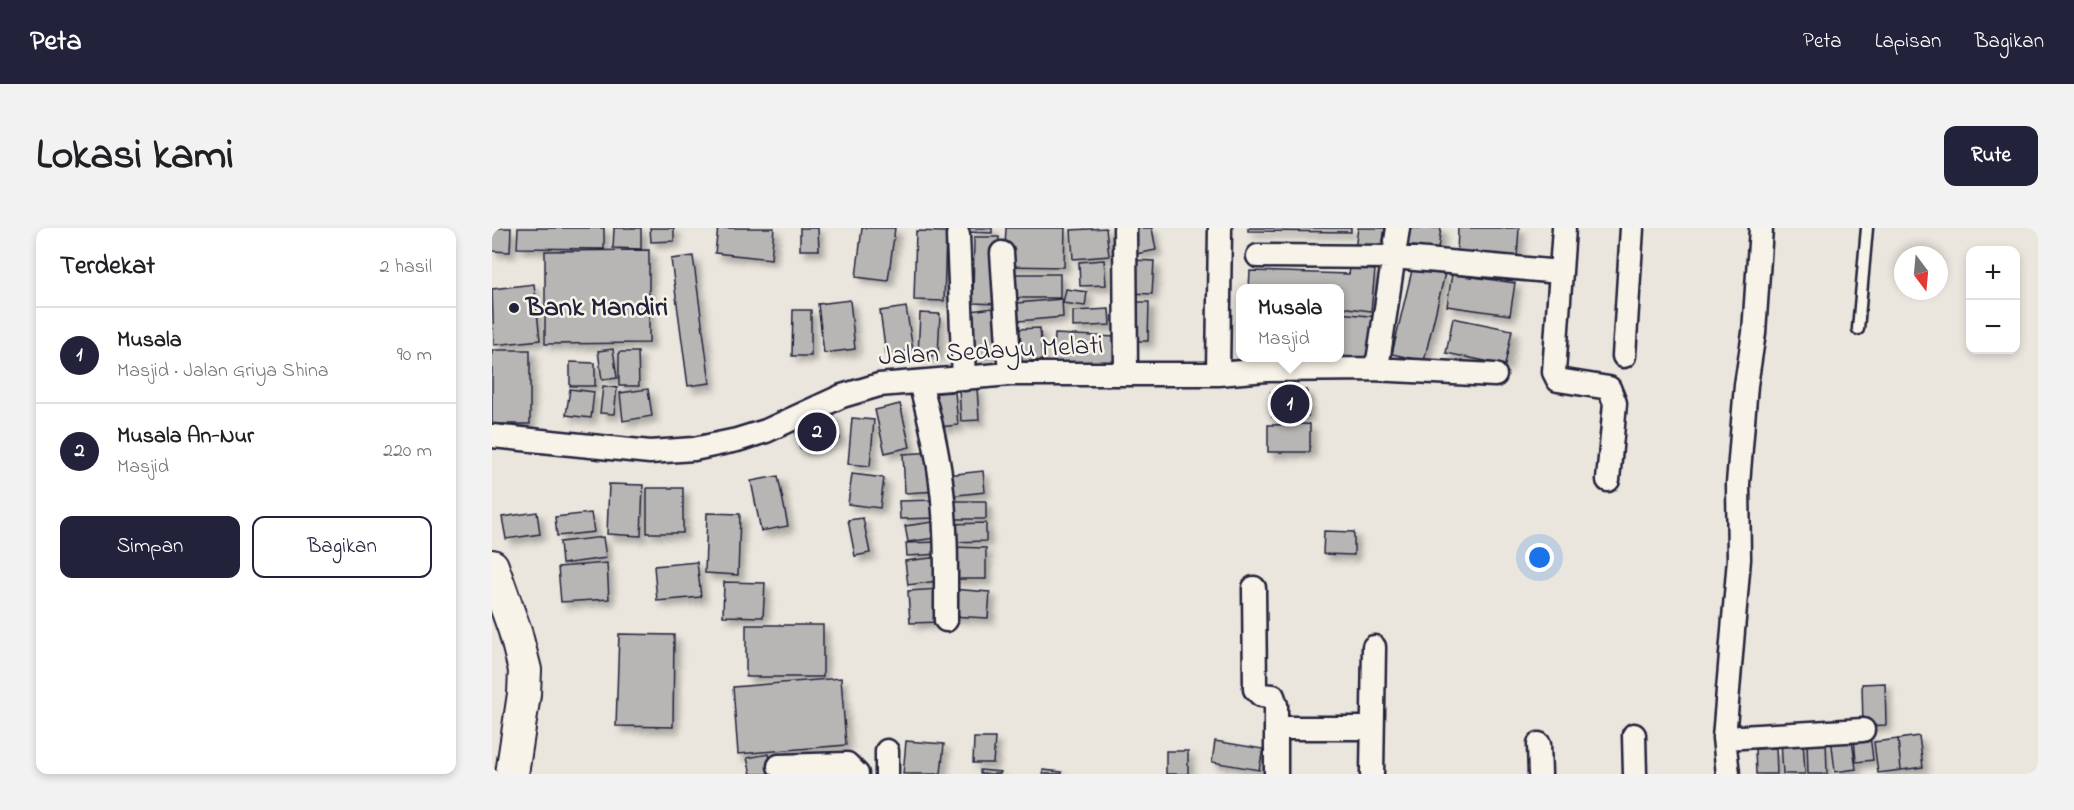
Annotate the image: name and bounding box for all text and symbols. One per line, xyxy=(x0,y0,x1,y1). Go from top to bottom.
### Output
text: Peta xyxy=(30,22,82,63)
text: Peta xyxy=(1803,27,1842,57)
text: Lapisan xyxy=(1875,27,1941,57)
text: Bagikan xyxy=(1974,27,2044,57)
text: Lokasi kami xyxy=(36,126,234,187)
button: Rute xyxy=(1944,126,2038,186)
north arrow xyxy=(1894,246,1948,300)
map controls xyxy=(1966,246,2020,354)
button: + xyxy=(1966,246,2020,300)
text: Terdekat xyxy=(60,248,155,286)
text: 2 hasil xyxy=(380,253,432,282)
popup xyxy=(1236,284,1344,362)
place label: Bank Mandiri xyxy=(524,289,668,328)
text: Musala xyxy=(1258,293,1322,325)
button: − xyxy=(1966,300,2020,354)
marker: Bank Mandiri xyxy=(507,301,521,315)
text: Musala xyxy=(117,325,182,357)
text: Masjid xyxy=(1258,325,1310,354)
street label: Jalan Sedayu Melati xyxy=(878,327,1104,377)
text: 1 xyxy=(76,341,83,370)
text: 90 m xyxy=(397,341,432,370)
text: Masjid · Jalan Griya Shina xyxy=(117,357,329,386)
pin: 1 xyxy=(1270,382,1310,426)
pin: 2 xyxy=(798,410,836,454)
text: Musala An-Nur xyxy=(117,421,254,453)
text: 2 xyxy=(75,437,84,466)
text: 220 m xyxy=(383,437,432,466)
text: Masjid xyxy=(117,453,169,482)
button: Simpan xyxy=(60,516,240,578)
button: Bagikan xyxy=(252,516,432,578)
your location xyxy=(1525,543,1554,572)

